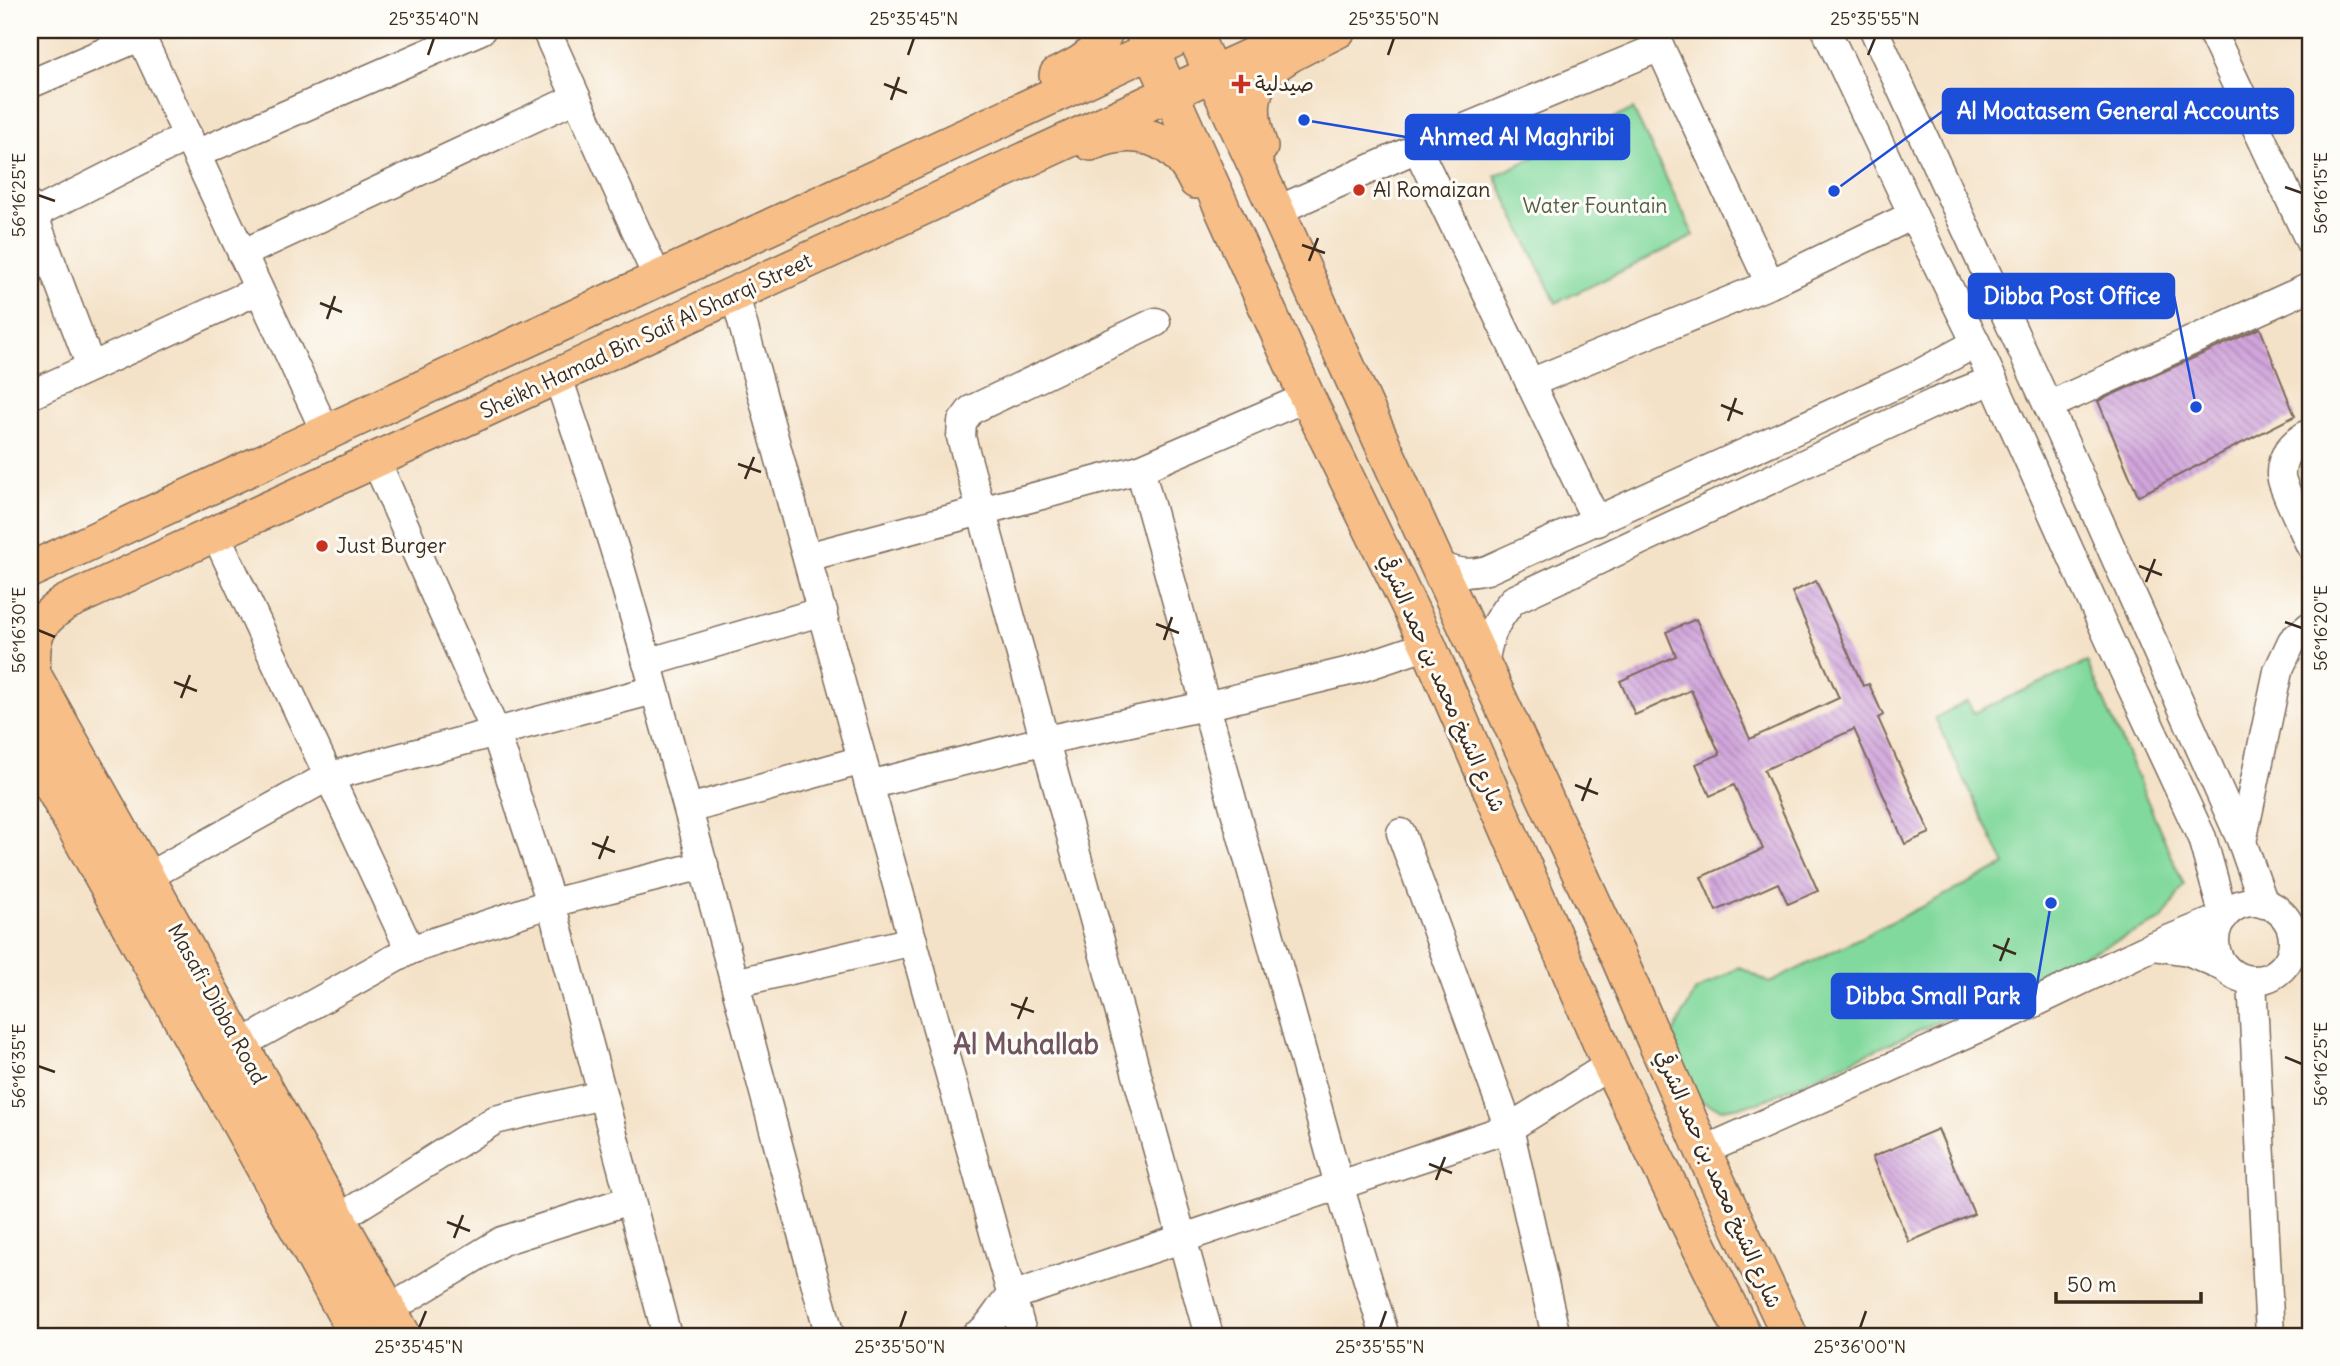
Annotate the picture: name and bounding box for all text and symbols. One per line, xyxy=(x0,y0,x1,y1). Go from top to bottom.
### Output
text: 25°35'40"N xyxy=(389,7,479,30)
text: 25°35'45"N xyxy=(869,7,959,30)
text: 25°35'50"N xyxy=(1348,7,1440,30)
text: 25°35'55"N xyxy=(1830,7,1920,30)
place label: صيدلية xyxy=(1255,70,1314,97)
marker: صيدلية xyxy=(1233,76,1249,92)
callout: Al Moatasem General Accounts xyxy=(1943,89,2293,133)
text: Al Moatasem General Accounts xyxy=(1957,96,2279,125)
callout: Ahmed Al Maghribi xyxy=(1406,115,1629,159)
text: Ahmed Al Maghribi xyxy=(1419,122,1615,151)
text: 56°16'15"E xyxy=(2309,152,2332,234)
text: 56°16'25"E xyxy=(7,153,30,237)
place label: Al Romaizan xyxy=(1373,176,1490,203)
marker: Al Romaizan xyxy=(1351,182,1367,198)
park label: Water Fountain xyxy=(1522,192,1668,219)
street label: Sheikh Hamad Bin Saif Al Sharqi Street xyxy=(476,247,816,424)
callout: Dibba Post Office xyxy=(1969,274,2174,318)
text: Dibba Post Office xyxy=(1983,281,2161,310)
place label: Just Burger xyxy=(336,532,447,559)
marker: Just Burger xyxy=(314,538,330,554)
street label: شارع الشيخ محمد بن حمد الشرقي xyxy=(1371,549,1512,817)
text: 56°16'20"E xyxy=(2309,585,2332,671)
text: 56°16'30"E xyxy=(7,587,30,673)
street label: Masafi-Dibba Road xyxy=(162,918,273,1089)
callout: Dibba Small Park xyxy=(1832,974,2035,1018)
text: Dibba Small Park xyxy=(1846,981,2021,1010)
text: 56°16'25"E xyxy=(2309,1022,2332,1106)
text: 56°16'35"E xyxy=(7,1023,30,1109)
district label: Al Muhallab xyxy=(953,1026,1099,1062)
street label: شارع الشيخ محمد بن حمد الشرقي xyxy=(1647,1045,1788,1313)
scale bar xyxy=(2056,1261,2202,1305)
text: 50 m xyxy=(2067,1271,2116,1298)
text: 25°35'45"N xyxy=(374,1335,464,1358)
text: 25°35'50"N xyxy=(854,1335,946,1358)
text: 25°35'55"N xyxy=(1335,1335,1425,1358)
text: 25°36'00"N xyxy=(1814,1335,1906,1358)

